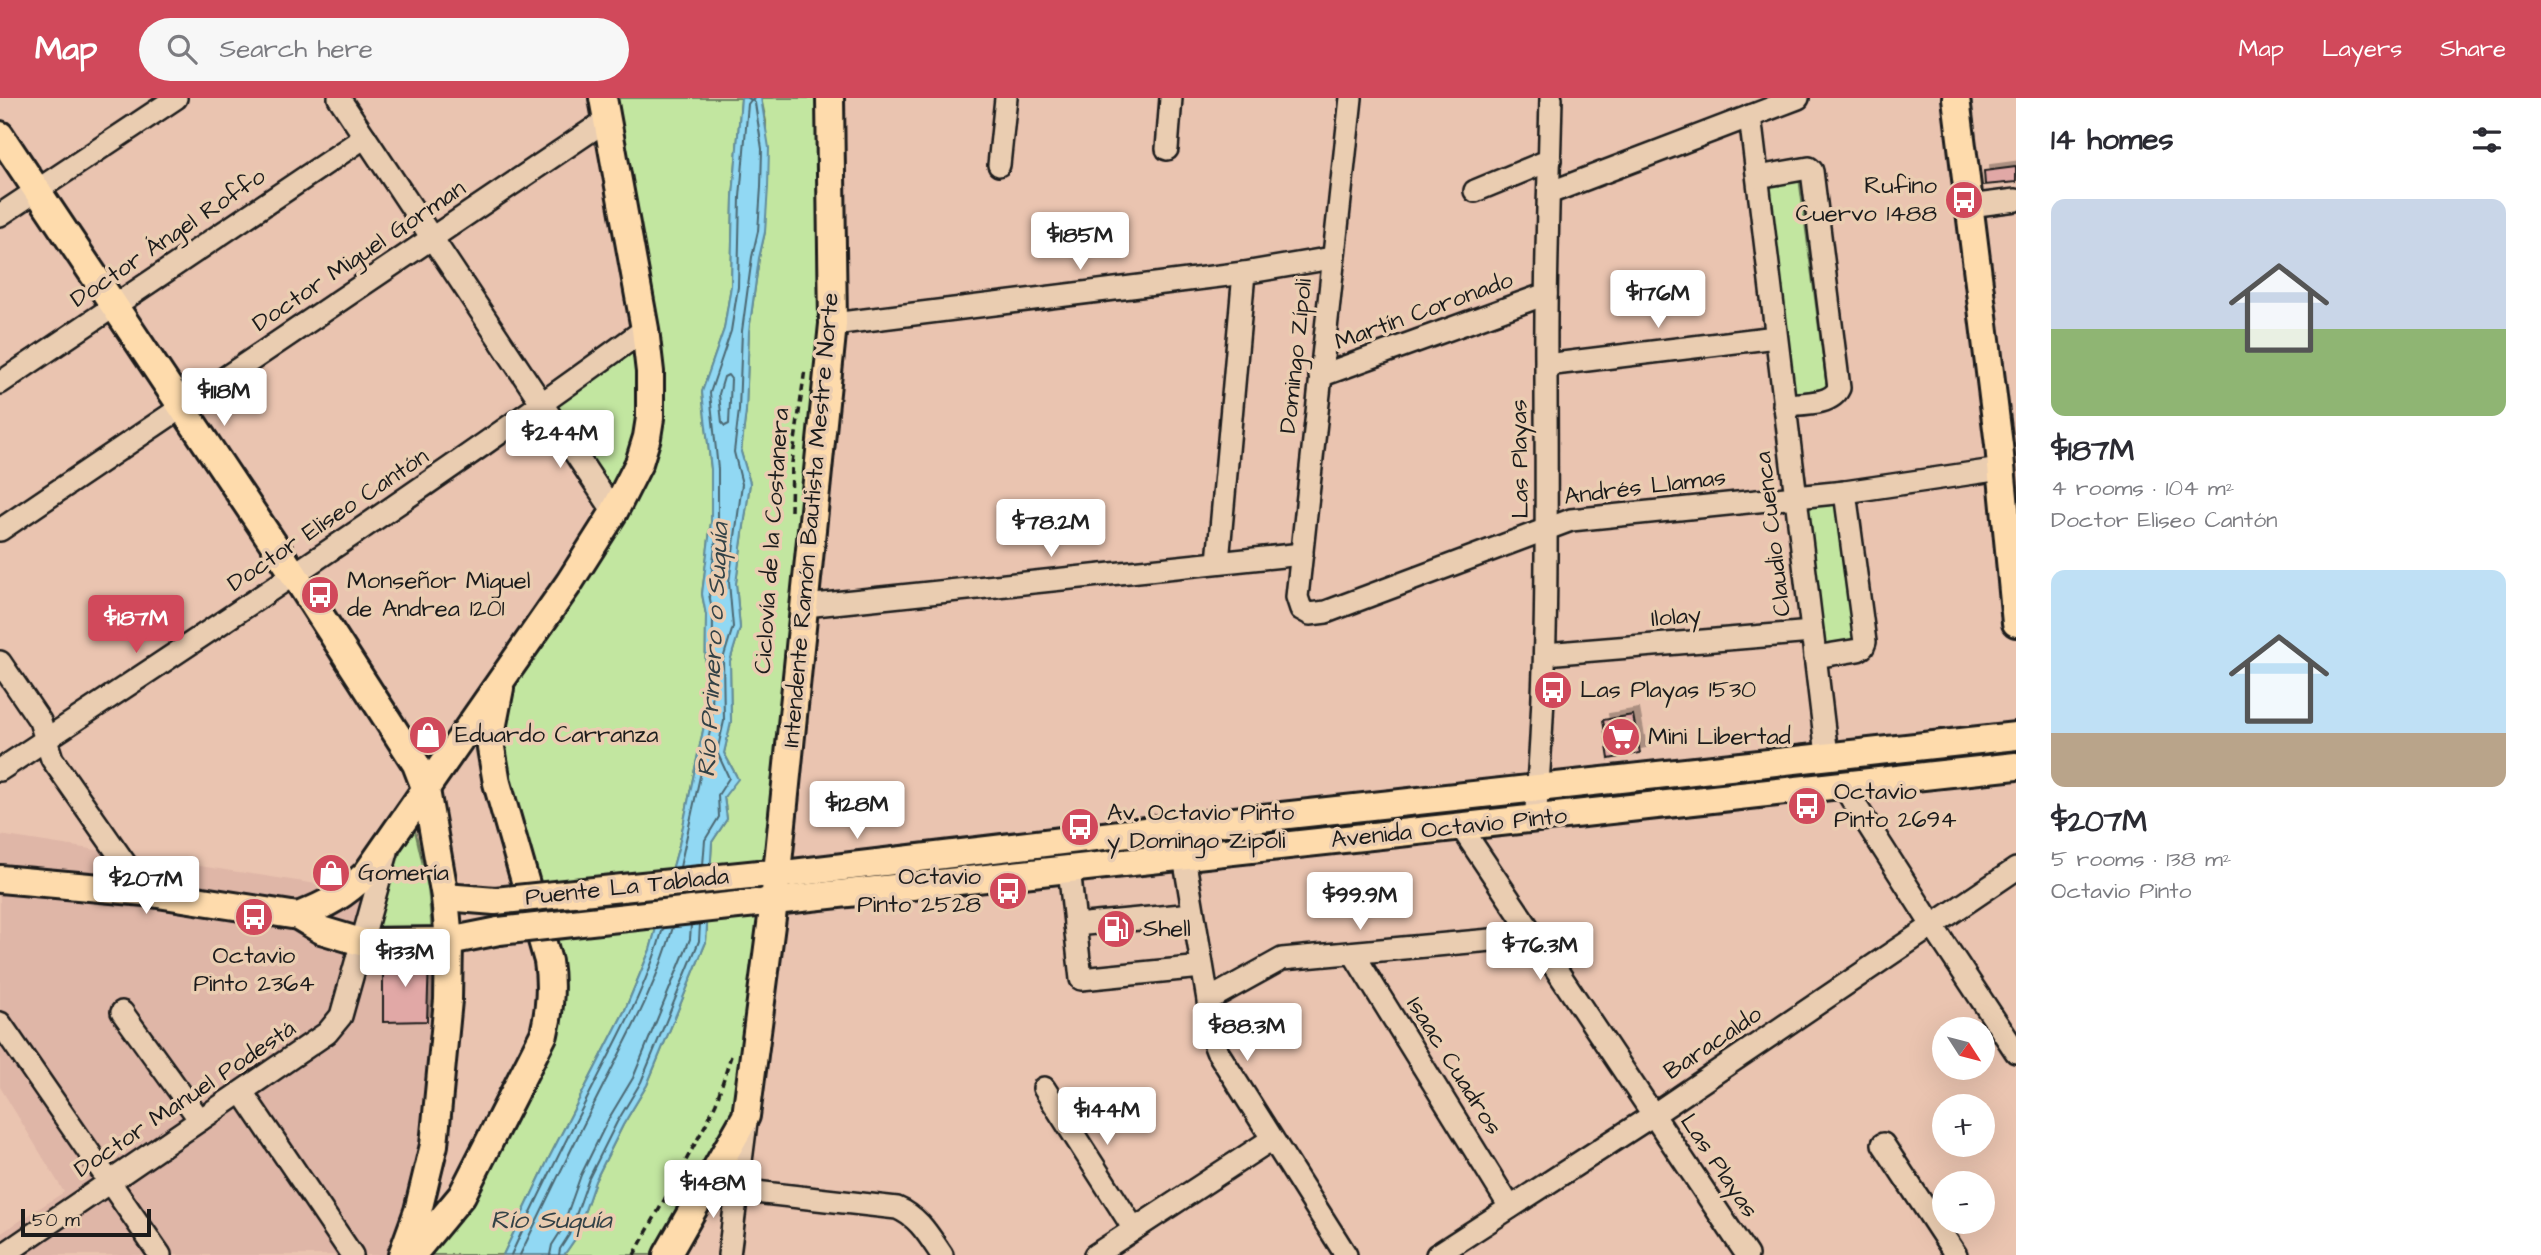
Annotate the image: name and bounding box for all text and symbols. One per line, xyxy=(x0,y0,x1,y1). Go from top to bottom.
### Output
search box xyxy=(139,18,629,81)
text: Map xyxy=(35,26,97,72)
icon: search xyxy=(163,30,201,68)
text: Search here xyxy=(219,31,373,67)
text: Map xyxy=(2239,32,2284,66)
text: Layers xyxy=(2322,32,2402,66)
text: Share xyxy=(2440,32,2506,66)
text: 14 homes xyxy=(2051,119,2174,161)
icon: filters xyxy=(2468,121,2506,159)
street label: Doctor Ángel Roffo xyxy=(64,160,273,317)
place label: Rufino Cuervo 1488 xyxy=(1796,169,1937,231)
street label: Doctor Miguel Gorman xyxy=(245,172,473,341)
bus stop icon: Rufino Cuervo 1488 xyxy=(1943,179,1985,221)
pin: $185M xyxy=(1031,212,1129,272)
text: $185M xyxy=(1047,219,1113,251)
icon: home xyxy=(2216,245,2342,371)
street label: Martín Coronado xyxy=(1330,263,1518,359)
pin: $176M xyxy=(1609,271,1707,330)
street label: Domingo Zípoli xyxy=(1271,276,1322,435)
text: $176M xyxy=(1626,277,1690,309)
street label: Intendente Ramón Bautista Mestre Norte xyxy=(774,291,848,749)
pin: $118M xyxy=(175,368,273,428)
text: $118M xyxy=(198,375,250,407)
street label: Las Playas xyxy=(1502,399,1539,519)
street label: Ciclovía de la Costanera xyxy=(746,407,798,675)
pin: $244M xyxy=(511,410,609,470)
text: $244M xyxy=(522,417,598,449)
text: $187M xyxy=(2051,430,2134,472)
street label: Doctor Eliseo Cantón xyxy=(220,440,436,600)
street label: Claudio Cuenca xyxy=(1746,450,1800,618)
street label: Andrés Llamas xyxy=(1562,460,1728,514)
text: 4 rooms · 104 m² xyxy=(2051,472,2234,504)
pin: $78.2M xyxy=(994,500,1108,559)
text: Doctor Eliseo Cantón xyxy=(2051,504,2278,536)
text: $78.2M xyxy=(1012,506,1090,538)
water label: Río Primero o Suquía xyxy=(688,520,738,778)
place label: Monseñor Miguel de Andrea 1201 xyxy=(347,564,531,626)
bus stop icon: Monseñor Miguel de Andrea 1201 xyxy=(299,574,341,616)
pin: $187M xyxy=(87,596,185,655)
street label: Ilolay xyxy=(1650,598,1703,637)
text: $187M xyxy=(104,602,168,634)
icon: home xyxy=(2216,616,2342,742)
bus stop icon: Las Playas 1530 xyxy=(1532,669,1574,711)
place label: Las Playas 1530 xyxy=(1580,673,1756,708)
shop icon: Eduardo Carranza xyxy=(407,714,449,756)
supermarket icon: Mini Libertad xyxy=(1600,716,1642,758)
place label: Eduardo Carranza xyxy=(455,718,659,752)
place label: Mini Libertad xyxy=(1648,720,1791,754)
place label: Octavio Pinto 2694 xyxy=(1834,775,1957,837)
pin: $128M xyxy=(808,782,906,841)
bus stop icon: Octavio Pinto 2694 xyxy=(1786,785,1828,827)
text: $128M xyxy=(826,788,888,820)
place label: Av. Octavio Pinto y Domingo Zipoli xyxy=(1107,796,1295,859)
street label: Avenida Octavio Pinto xyxy=(1329,799,1569,857)
text: $207M xyxy=(2051,801,2147,843)
bus stop icon: Av. Octavio Pinto y Domingo Zipoli xyxy=(1059,806,1101,848)
text: 5 rooms · 138 m² xyxy=(2051,843,2231,875)
shop icon: Gomería xyxy=(310,852,352,894)
pin: $207M xyxy=(97,856,195,916)
place label: Gomería xyxy=(358,856,449,890)
street label: Puente La Tablada xyxy=(524,859,730,915)
place label: Octavio Pinto 2528 xyxy=(857,860,981,922)
text: $207M xyxy=(109,863,183,895)
bus stop icon: Octavio Pinto 2528 xyxy=(987,870,1029,912)
pin: $99.9M xyxy=(1303,872,1417,932)
text: Octavio Pinto xyxy=(2051,875,2191,907)
text: $99.9M xyxy=(1323,879,1397,911)
bus stop icon: Octavio Pinto 2364 xyxy=(233,896,275,938)
fuel station icon: Shell xyxy=(1095,908,1137,950)
place label: Shell xyxy=(1143,912,1191,946)
pin: $76.3M xyxy=(1483,922,1597,982)
text: $76.3M xyxy=(1502,929,1578,961)
pin: $133M xyxy=(356,930,454,989)
text: $133M xyxy=(376,936,434,968)
place label: Octavio Pinto 2364 xyxy=(193,939,315,1001)
street label: Isaac Cuadros xyxy=(1398,990,1510,1142)
street label: Baracaldo xyxy=(1657,997,1769,1088)
pin: $88.3M xyxy=(1190,1004,1304,1063)
text: $88.3M xyxy=(1209,1010,1285,1042)
street label: Doctor Manuel Podestá xyxy=(67,1012,303,1186)
north arrow xyxy=(1932,1017,1995,1080)
map controls xyxy=(1932,1017,1995,1234)
pin: $144M xyxy=(1058,1088,1156,1147)
text: $144M xyxy=(1074,1094,1140,1126)
button: + xyxy=(1932,1094,1995,1157)
street label: Las Playas xyxy=(1671,1107,1766,1225)
pin: $148M xyxy=(664,1160,762,1220)
text: $148M xyxy=(680,1167,746,1199)
button: − xyxy=(1932,1171,1995,1234)
water label: Río Suquía xyxy=(490,1202,613,1238)
scale bar xyxy=(21,1206,150,1238)
text: 50 m xyxy=(32,1207,80,1234)

